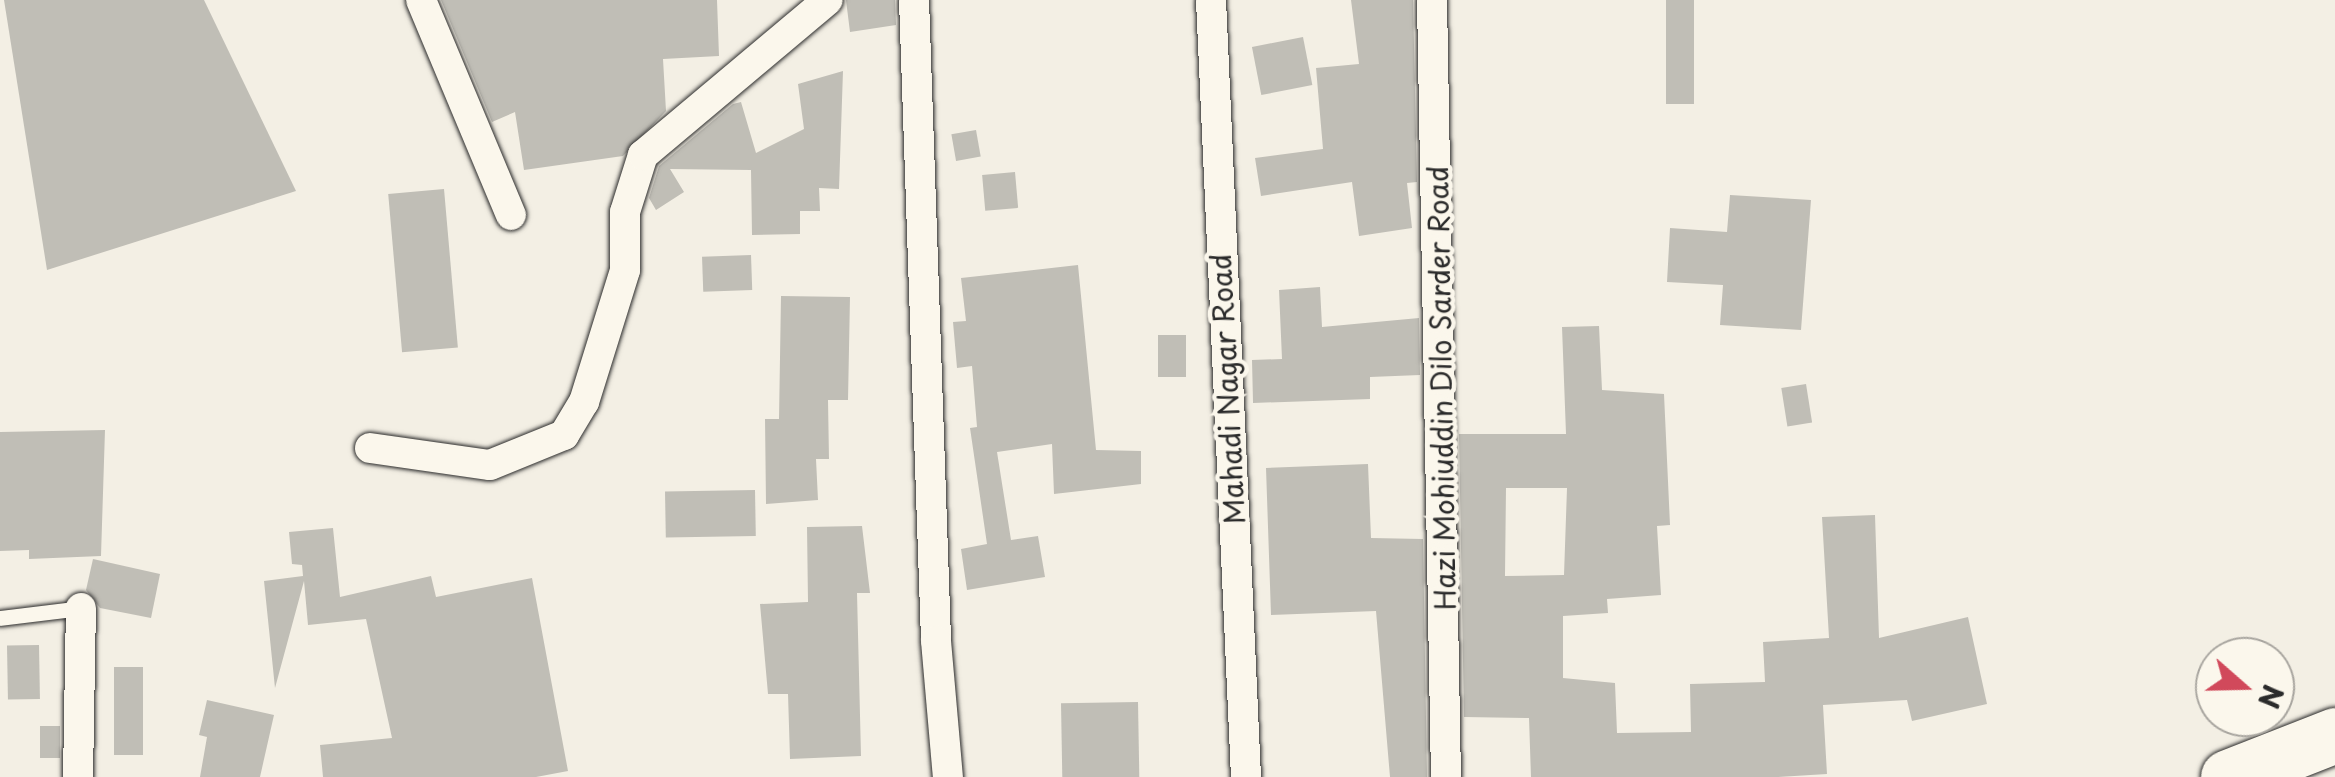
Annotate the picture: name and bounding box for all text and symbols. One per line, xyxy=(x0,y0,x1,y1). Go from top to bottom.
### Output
street label: Hazi Mohiuddin Dilo Sarder Road xyxy=(1420,164,1462,612)
street label: Mahadi Nagar Road xyxy=(1203,252,1251,526)
north arrow xyxy=(2195,637,2295,737)
text: N xyxy=(2248,679,2296,715)

